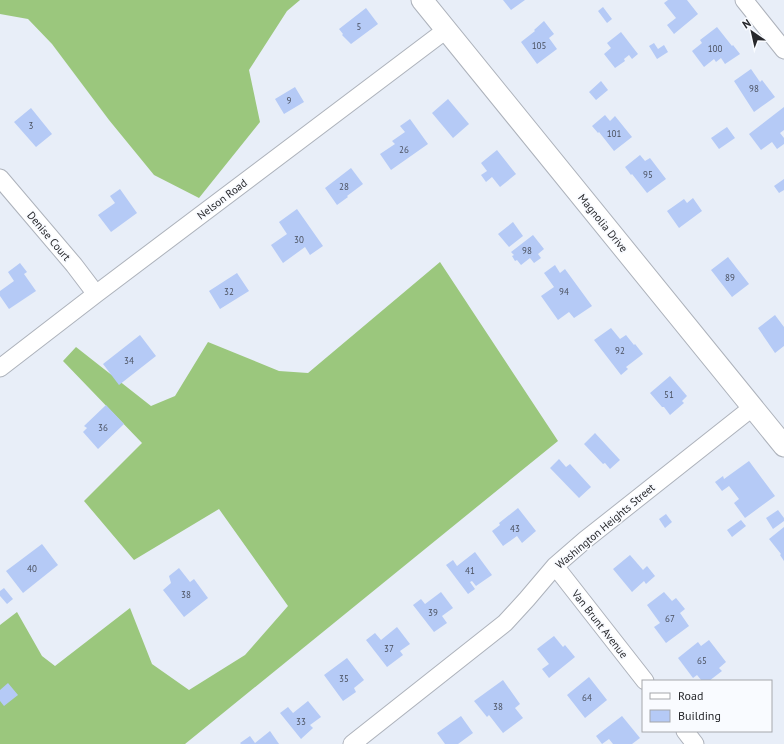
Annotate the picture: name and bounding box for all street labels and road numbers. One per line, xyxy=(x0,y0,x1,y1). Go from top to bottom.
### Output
street label: Nelson Road xyxy=(194,176,250,222)
street label: Magnolia Drive xyxy=(575,191,631,255)
street label: Denise Court xyxy=(24,208,74,264)
street label: Washington Heights Street xyxy=(552,480,658,572)
street label: Van Brunt Avenue xyxy=(568,586,631,661)

